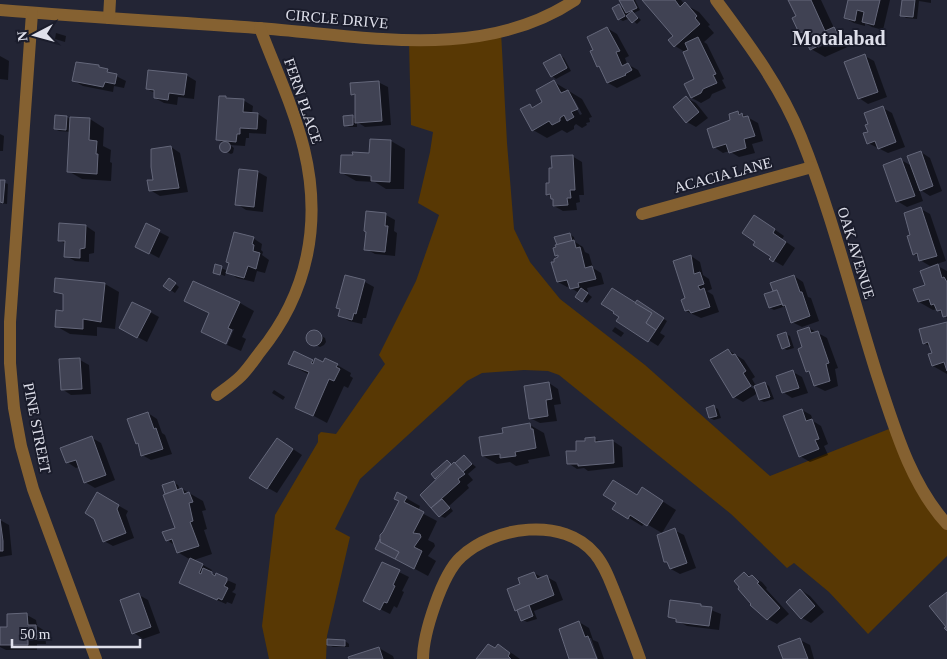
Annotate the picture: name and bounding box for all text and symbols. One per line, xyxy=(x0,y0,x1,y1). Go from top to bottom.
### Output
street label: CIRCLE DRIVE xyxy=(285,7,389,31)
north arrow xyxy=(10,10,60,60)
district label: Motalabad xyxy=(792,27,886,49)
text: N xyxy=(15,30,31,42)
street label: FERN PLACE xyxy=(281,56,325,146)
street label: ACACIA LANE xyxy=(672,154,774,196)
street label: OAK AVENUE xyxy=(834,205,878,301)
street label: PINE STREET xyxy=(20,381,54,475)
scale bar xyxy=(12,616,140,648)
text: 50 m xyxy=(20,626,51,642)

